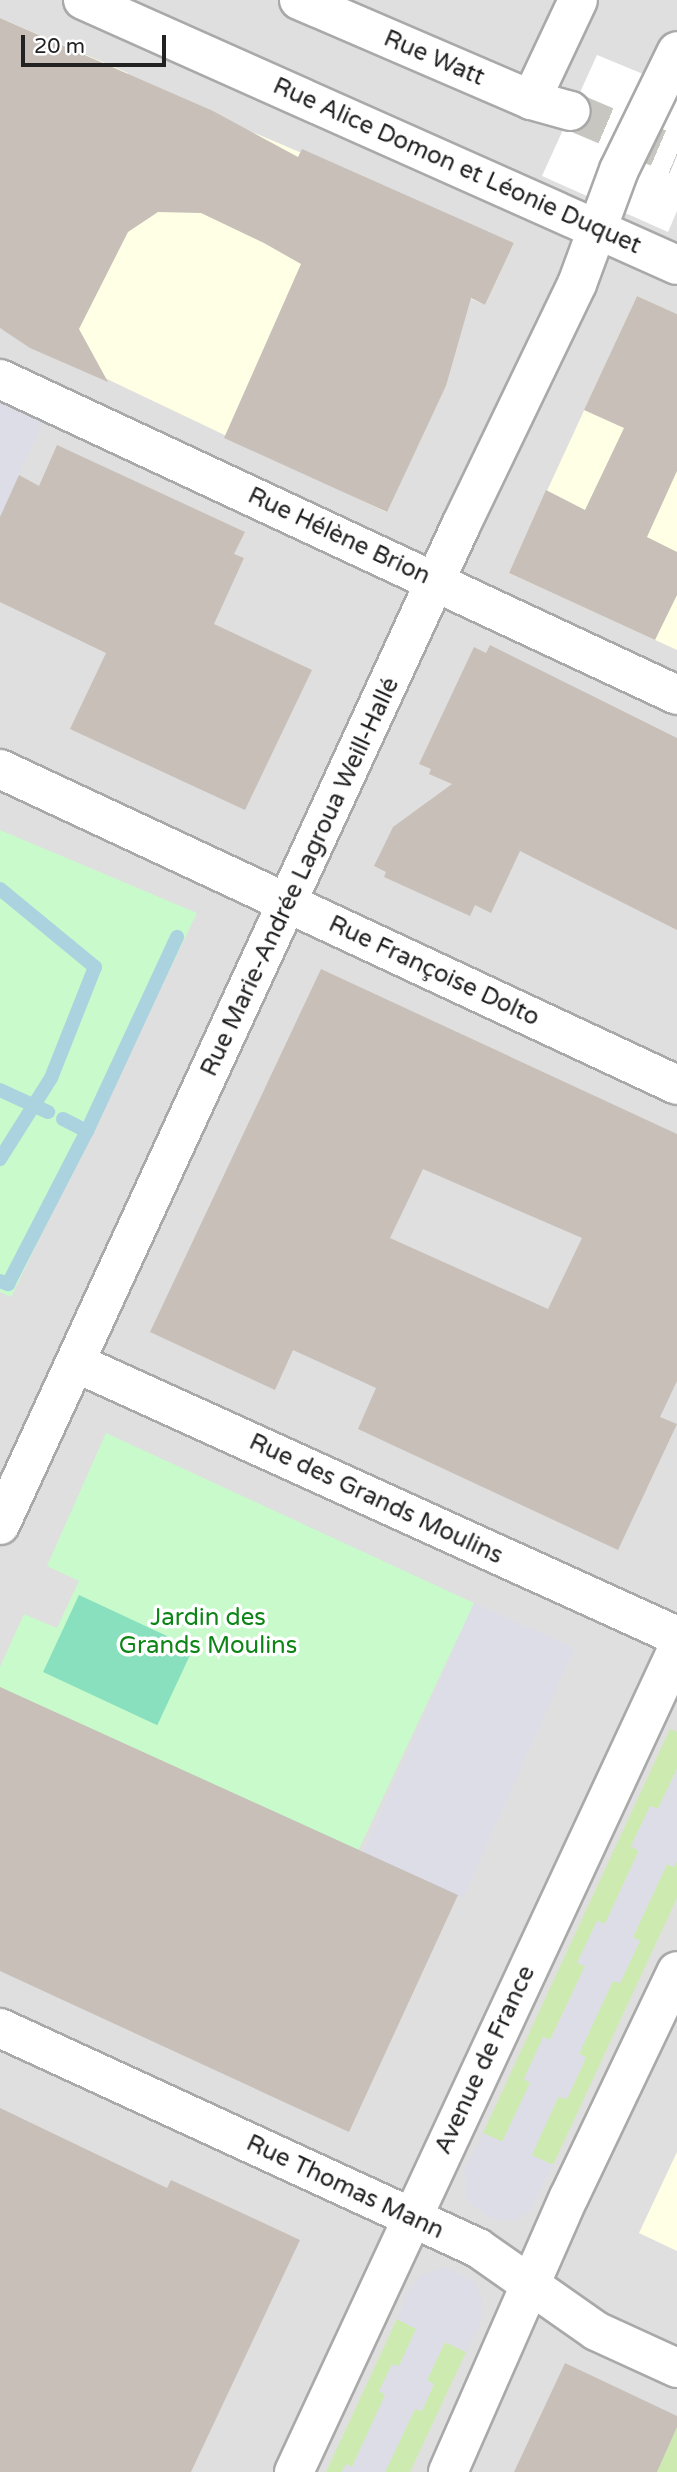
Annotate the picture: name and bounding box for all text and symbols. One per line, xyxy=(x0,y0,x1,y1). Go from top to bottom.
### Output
scale bar xyxy=(24,21,170,65)
street label: Rue Watt xyxy=(379,24,489,92)
text: 20 m xyxy=(34,34,85,59)
street label: Rue Alice Domon et Léonie Duquet xyxy=(269,72,645,260)
street label: Rue Hélène Brion xyxy=(243,481,435,591)
street label: Rue Marie-Andrée Lagroua Weill-Hallé xyxy=(195,673,405,1081)
street label: Rue Françoise Dolto xyxy=(324,910,544,1032)
street label: Rue des Grands Moulins xyxy=(245,1428,507,1570)
park label: Jardin des Grands Moulins xyxy=(119,1604,297,1660)
street label: Avenue de France xyxy=(429,1961,541,2159)
street label: Rue Thomas Mann xyxy=(242,2129,448,2245)

